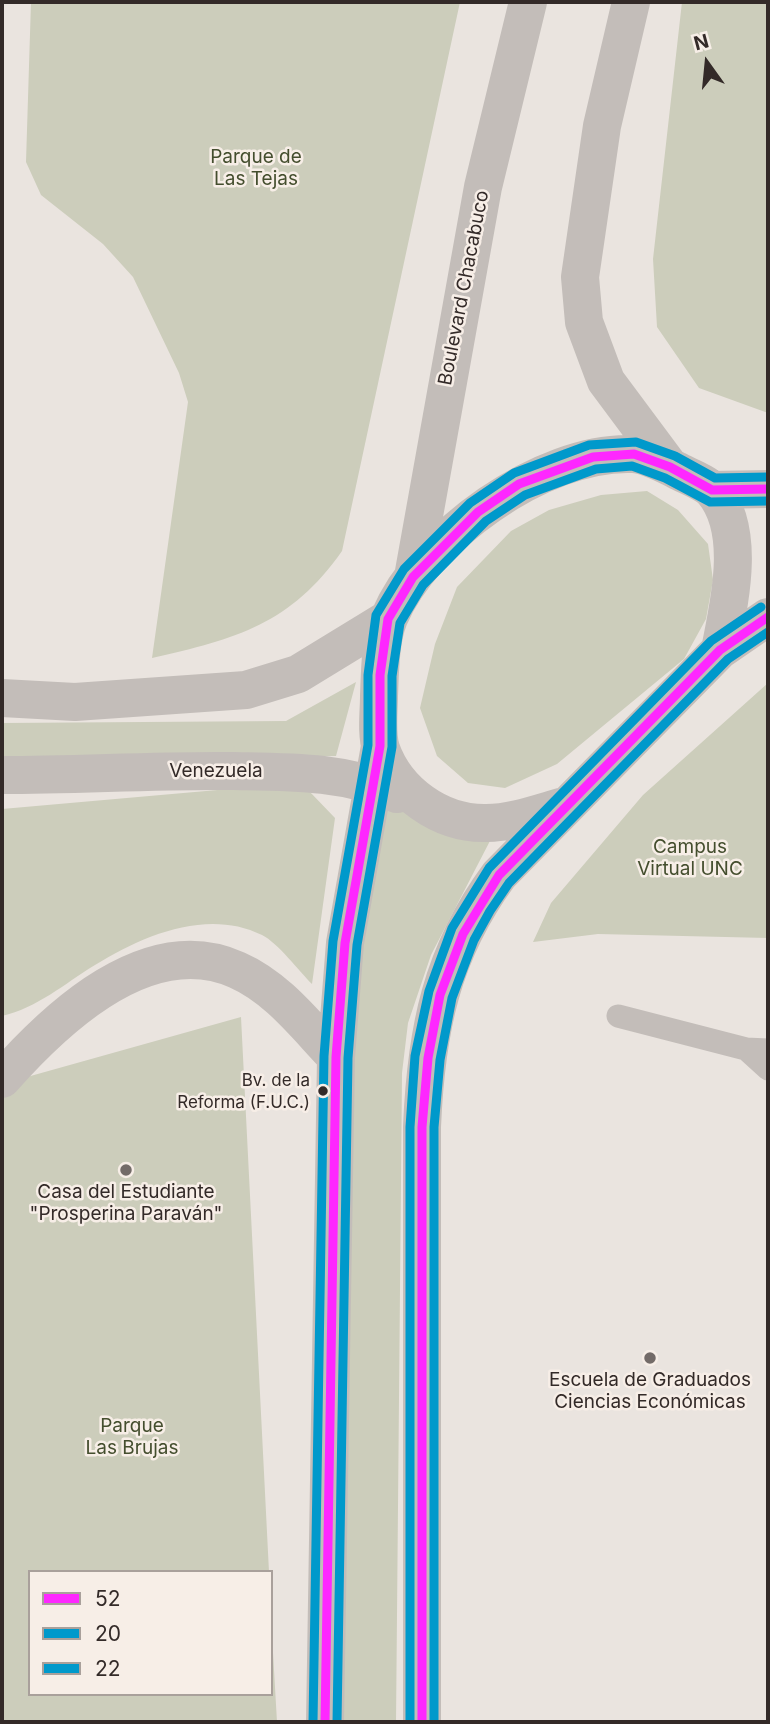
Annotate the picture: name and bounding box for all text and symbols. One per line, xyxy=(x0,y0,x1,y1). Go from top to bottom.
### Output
north arrow xyxy=(672,28,742,98)
text: N xyxy=(691,29,711,55)
park label: Parque de Las Tejas xyxy=(210,146,302,190)
street label: Boulevard Chacabuco xyxy=(434,189,494,387)
street label: Venezuela xyxy=(169,760,263,782)
park label: Campus Virtual UNC xyxy=(637,836,743,880)
place label: Bv. de la Reforma (F.U.C.) xyxy=(177,1071,310,1111)
marker: Bv. de la Reforma (F.U.C.) xyxy=(316,1084,330,1098)
marker: Casa del Estudiante "Prosperina Paraván" xyxy=(118,1162,134,1178)
place label: Casa del Estudiante "Prosperina Paraván" xyxy=(30,1181,222,1225)
marker: Escuela de Graduados Ciencias Económicas xyxy=(642,1350,658,1366)
place label: Escuela de Graduados Ciencias Económicas xyxy=(549,1369,751,1413)
park label: Parque Las Brujas xyxy=(86,1415,178,1459)
legend xyxy=(28,1570,273,1696)
text: 52 xyxy=(95,1586,121,1611)
text: 20 xyxy=(95,1621,121,1646)
text: 22 xyxy=(95,1656,121,1681)

